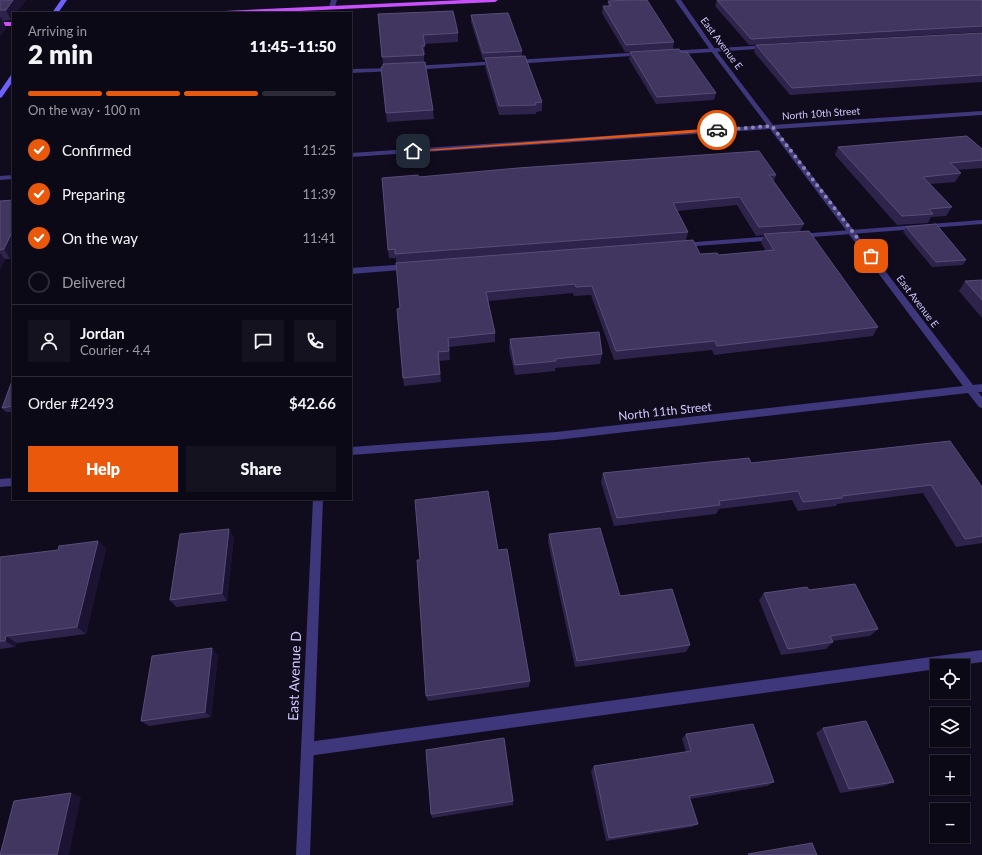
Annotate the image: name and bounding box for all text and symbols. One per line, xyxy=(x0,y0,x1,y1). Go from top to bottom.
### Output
street label: East Avenue E xyxy=(698,15,746,72)
text: Arriving in xyxy=(28,23,87,39)
text: 11:45–11:50 xyxy=(250,37,336,55)
text: 2 min xyxy=(28,38,93,70)
text: On the way · 100 m xyxy=(28,102,140,118)
street label: North 10th Street xyxy=(782,104,861,122)
courier xyxy=(697,110,737,150)
icon: car xyxy=(706,119,728,141)
pin xyxy=(396,134,430,168)
icon: check xyxy=(28,139,50,161)
icon: home xyxy=(402,140,424,162)
text: Confirmed xyxy=(62,141,131,159)
text: 11:25 xyxy=(303,142,336,158)
icon: check xyxy=(28,183,50,205)
text: Preparing xyxy=(62,185,125,203)
text: 11:39 xyxy=(303,186,336,202)
icon: check xyxy=(28,227,50,249)
text: On the way xyxy=(62,229,138,247)
text: 11:41 xyxy=(303,230,336,246)
pin xyxy=(854,239,888,273)
icon: bag xyxy=(860,245,882,267)
text: Delivered xyxy=(62,273,125,291)
street label: East Avenue E xyxy=(894,273,942,330)
button: person xyxy=(28,320,70,362)
button: chat xyxy=(242,320,284,362)
button: phone xyxy=(294,320,336,362)
text: Jordan xyxy=(80,324,125,342)
text: Courier · 4.4 xyxy=(80,342,151,358)
text: Order #2493 xyxy=(28,394,114,412)
text: $42.66 xyxy=(289,394,336,412)
street label: North 11th Street xyxy=(618,399,713,423)
button: Help xyxy=(28,446,178,492)
button: Share xyxy=(186,446,336,492)
street label: East Avenue D xyxy=(284,631,304,721)
map controls xyxy=(930,659,970,843)
button: locate xyxy=(930,659,970,699)
button: layers xyxy=(930,707,970,747)
button: + xyxy=(930,755,970,795)
button: − xyxy=(930,803,970,843)

